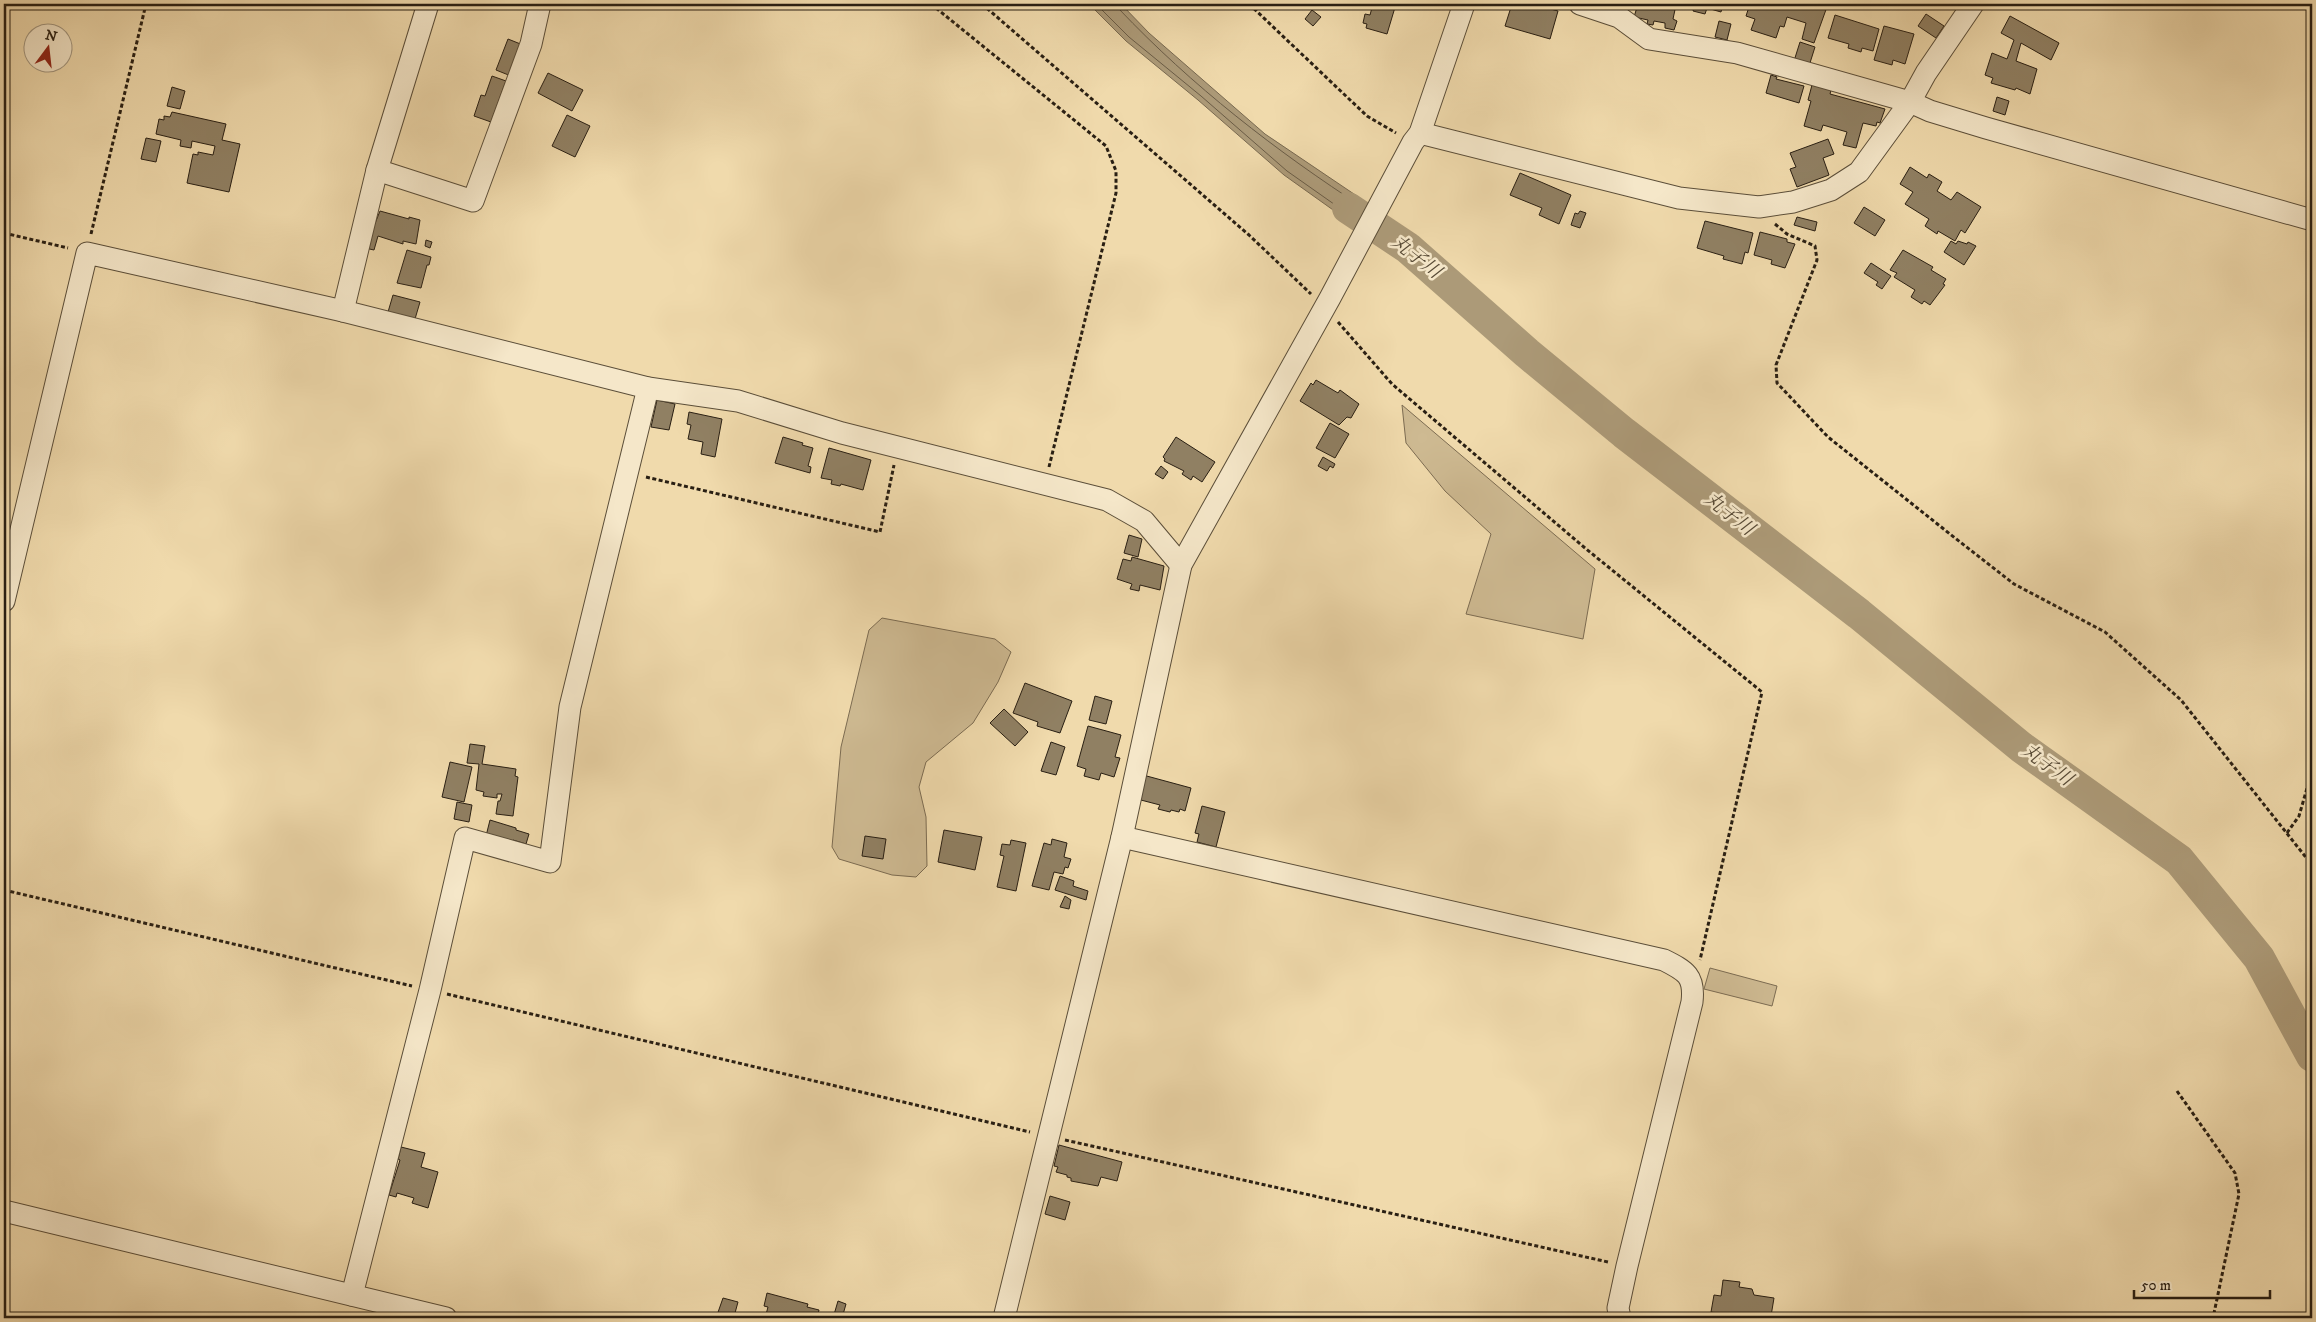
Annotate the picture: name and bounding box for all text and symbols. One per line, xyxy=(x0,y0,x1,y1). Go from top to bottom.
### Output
north arrow xyxy=(22,22,72,72)
text: N xyxy=(43,26,59,47)
water label: 丸子川 xyxy=(1386,230,1447,285)
water label: 丸子川 xyxy=(1699,487,1760,542)
water label: 丸子川 xyxy=(2017,739,2078,792)
scale bar xyxy=(2134,1267,2270,1299)
text: 50 m xyxy=(2141,1276,2171,1295)

